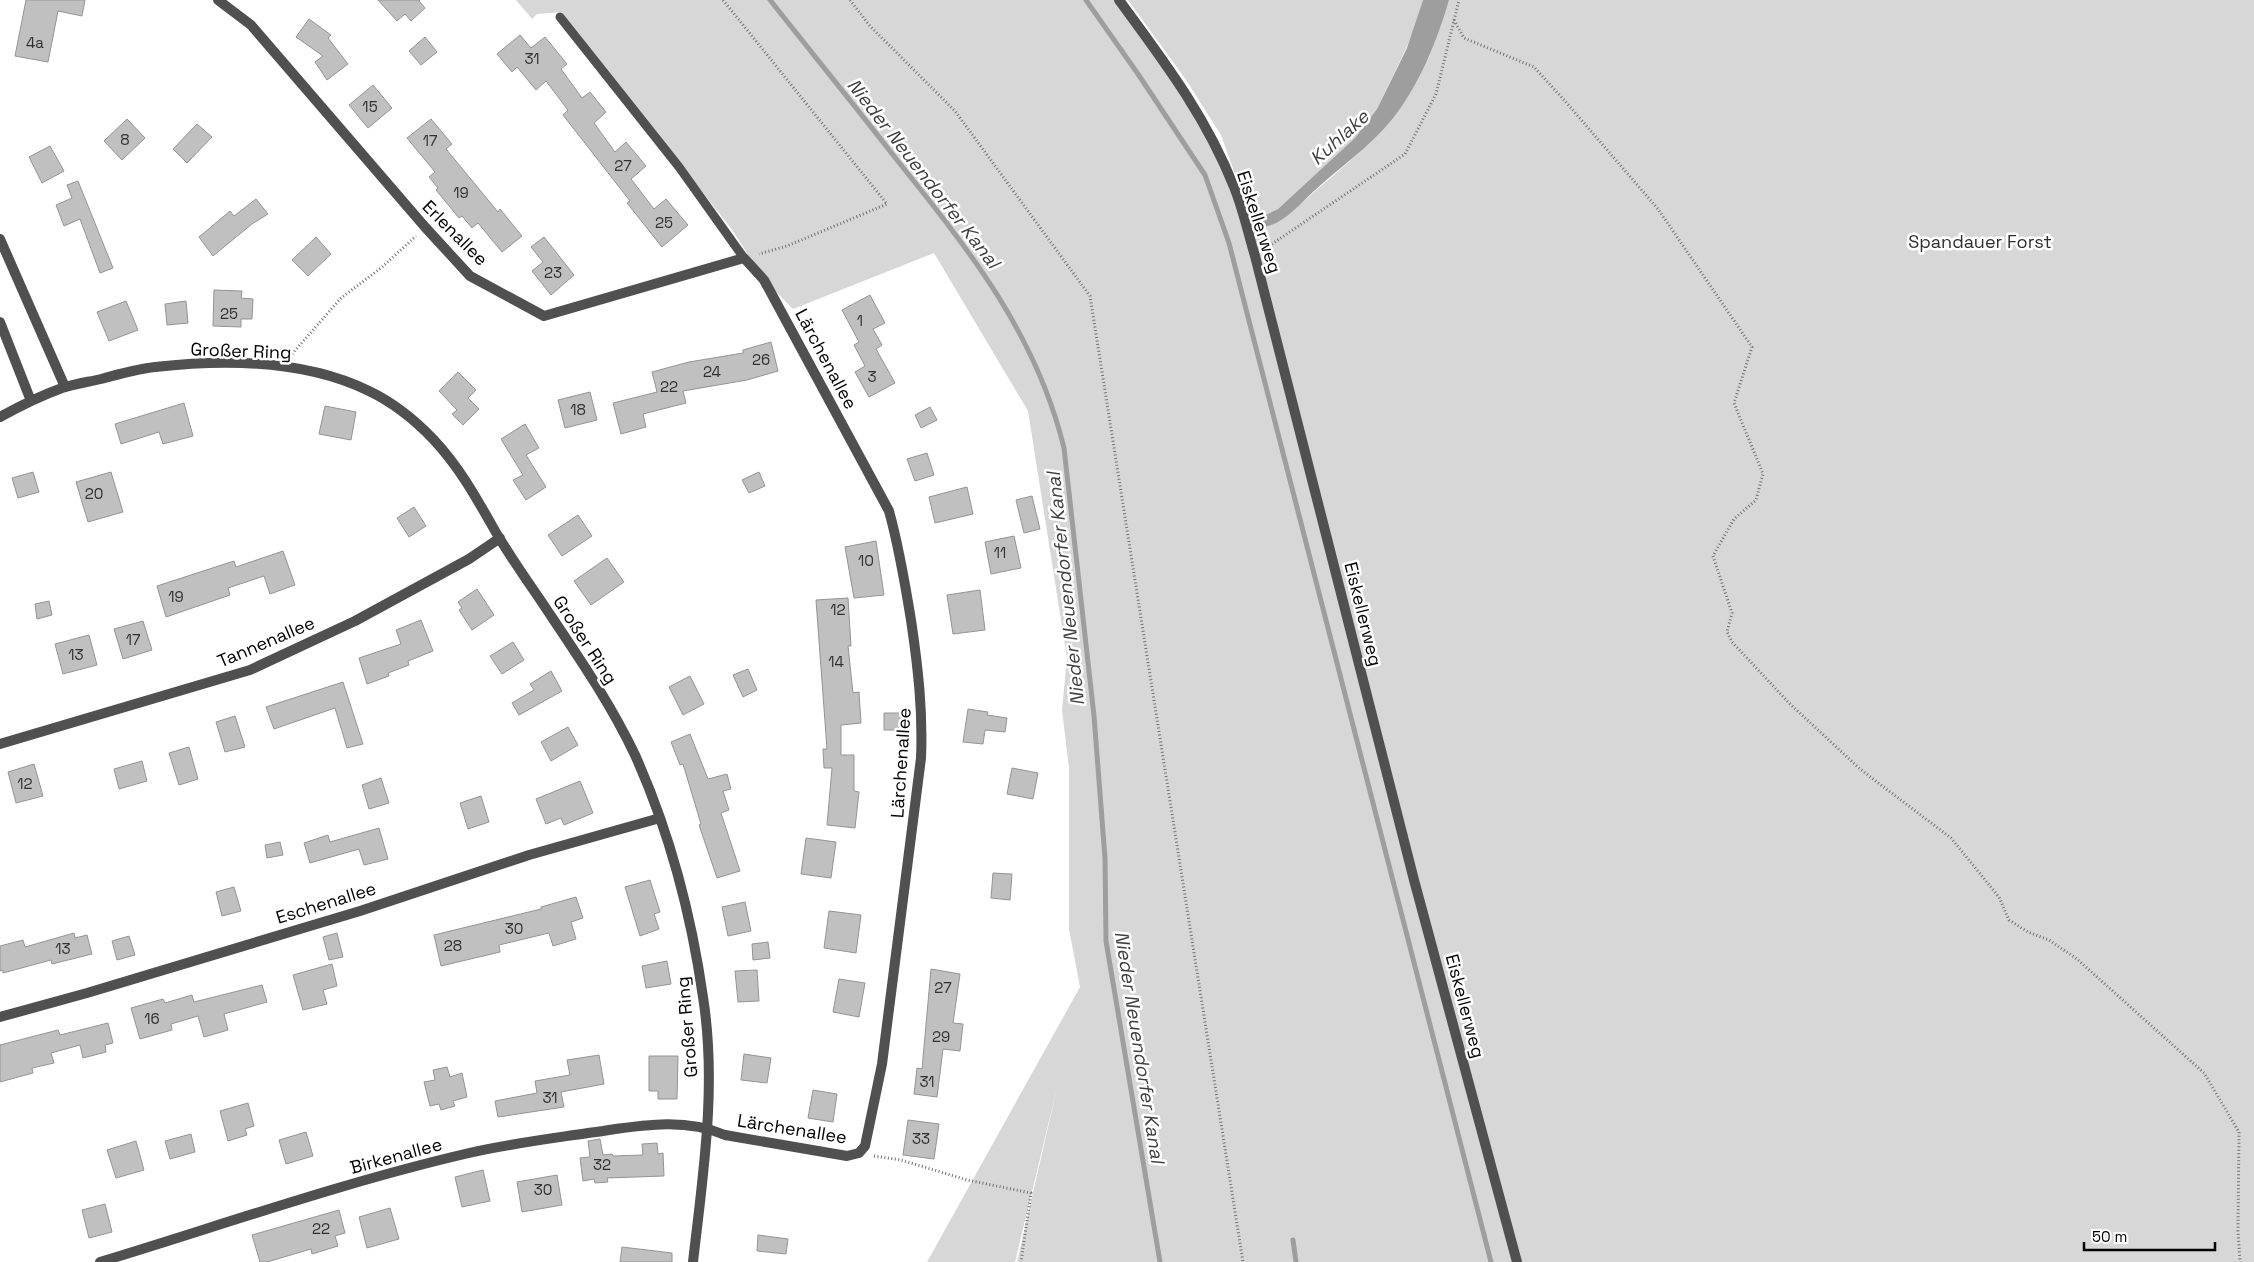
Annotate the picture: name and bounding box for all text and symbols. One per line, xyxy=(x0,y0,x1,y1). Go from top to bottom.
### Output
house number: 4a xyxy=(26,33,44,52)
house number: 31 xyxy=(524,49,540,68)
water label: Nieder Neuendorfer Kanal xyxy=(842,73,1007,275)
house number: 15 xyxy=(362,97,378,116)
water label: Kuhlake xyxy=(1305,104,1375,170)
house number: 8 xyxy=(120,130,130,149)
house number: 17 xyxy=(423,131,437,150)
house number: 27 xyxy=(614,156,632,175)
street label: Eiskellerweg xyxy=(1232,168,1287,276)
house number: 19 xyxy=(453,183,469,202)
street label: Erlenallee xyxy=(418,195,493,270)
house number: 25 xyxy=(655,213,673,232)
park label: Spandauer Forst xyxy=(1908,230,2052,253)
house number: 23 xyxy=(544,263,562,282)
house number: 25 xyxy=(220,304,238,323)
street label: Lärchenallee xyxy=(790,305,863,413)
house number: 1 xyxy=(857,311,863,330)
street label: Großer Ring xyxy=(190,337,292,364)
house number: 26 xyxy=(752,350,770,369)
house number: 24 xyxy=(703,362,721,381)
house number: 3 xyxy=(867,367,877,386)
house number: 22 xyxy=(660,377,678,396)
house number: 18 xyxy=(570,400,586,419)
water label: Nieder Neuendorfer Kanal xyxy=(1041,469,1090,707)
house number: 20 xyxy=(85,484,103,503)
house number: 11 xyxy=(994,543,1006,562)
house number: 10 xyxy=(858,551,874,570)
street label: Eiskellerweg xyxy=(1339,559,1388,668)
house number: 19 xyxy=(168,587,184,606)
street label: Großer Ring xyxy=(548,591,623,688)
house number: 12 xyxy=(830,600,846,619)
street label: Tannenallee xyxy=(214,611,318,672)
house number: 17 xyxy=(126,630,140,649)
house number: 13 xyxy=(68,645,84,664)
house number: 14 xyxy=(828,652,844,671)
street label: Lärchenallee xyxy=(885,707,916,819)
house number: 12 xyxy=(17,774,33,793)
street label: Eschenallee xyxy=(273,876,379,929)
house number: 30 xyxy=(505,919,523,938)
water label: Nieder Neuendorfer Kanal xyxy=(1109,929,1171,1167)
house number: 28 xyxy=(444,936,462,955)
house number: 13 xyxy=(55,939,71,958)
street label: Eiskellerweg xyxy=(1441,951,1490,1060)
street label: Großer Ring xyxy=(671,976,702,1078)
house number: 27 xyxy=(934,978,952,997)
house number: 16 xyxy=(144,1009,160,1028)
house number: 29 xyxy=(932,1027,950,1046)
house number: 31 xyxy=(919,1072,935,1091)
house number: 31 xyxy=(542,1088,558,1107)
street label: Lärchenallee xyxy=(736,1108,849,1149)
house number: 33 xyxy=(912,1129,930,1148)
street label: Birkenallee xyxy=(347,1132,444,1179)
house number: 32 xyxy=(593,1155,611,1174)
house number: 30 xyxy=(534,1180,552,1199)
house number: 22 xyxy=(312,1219,330,1238)
scale bar xyxy=(2084,1220,2215,1252)
text: 50 m xyxy=(2092,1227,2127,1246)

